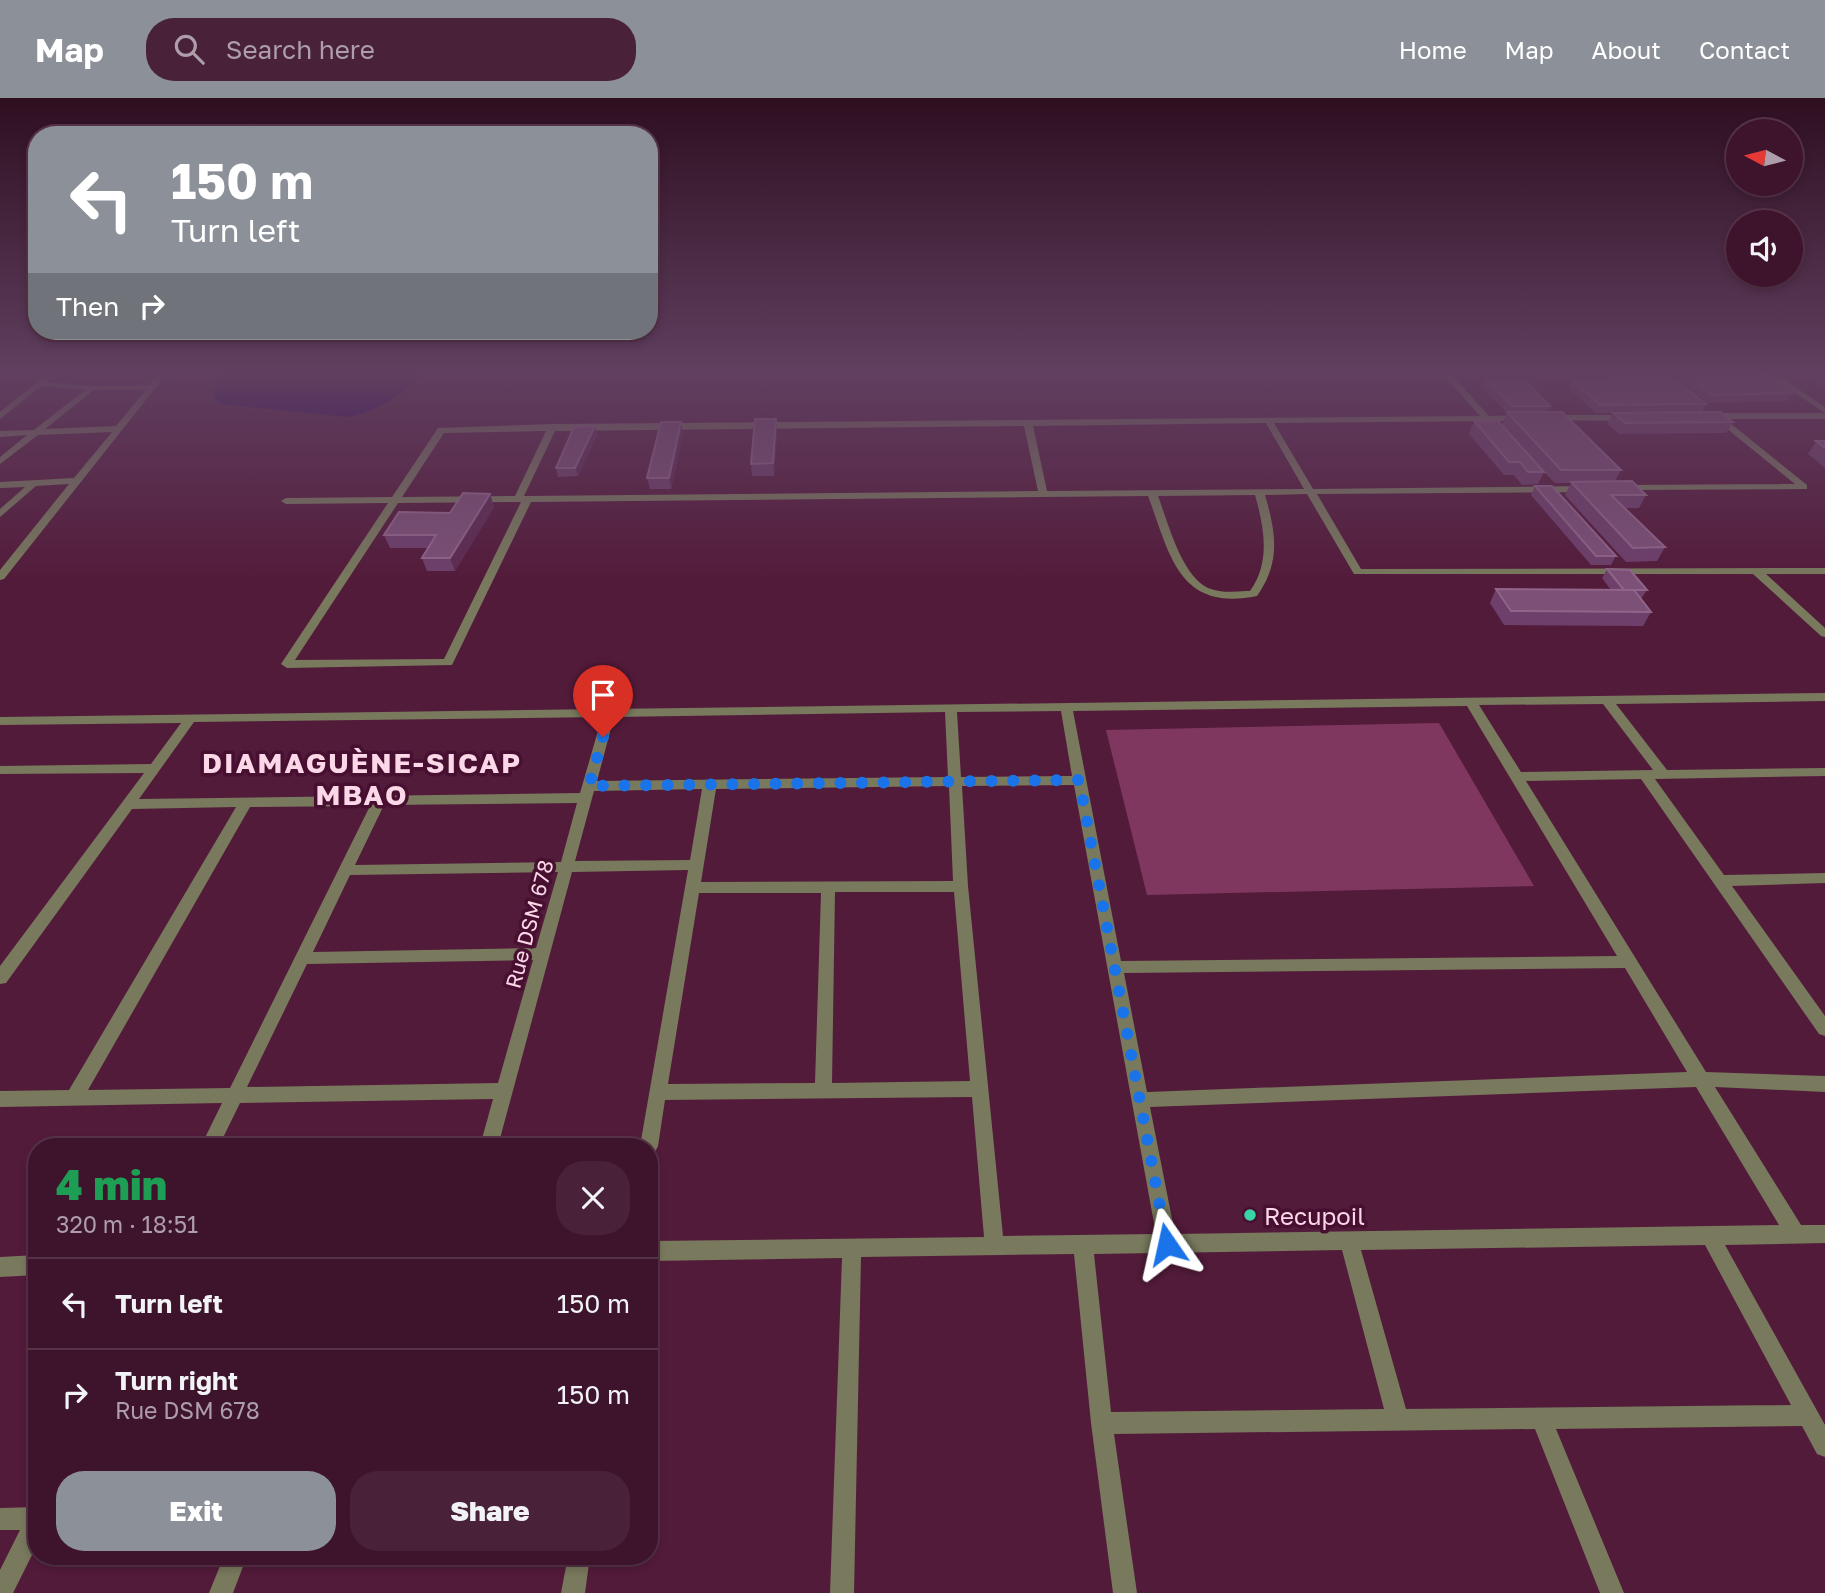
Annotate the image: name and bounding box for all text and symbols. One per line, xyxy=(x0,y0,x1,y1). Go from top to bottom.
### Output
search box xyxy=(146,18,636,81)
text: Map xyxy=(35,30,104,69)
icon: search xyxy=(170,30,208,68)
text: Search here xyxy=(226,34,375,65)
text: Home xyxy=(1399,35,1467,64)
text: Map xyxy=(1505,35,1554,64)
text: About xyxy=(1592,35,1661,64)
text: Contact xyxy=(1699,35,1790,64)
north arrow xyxy=(1726,119,1802,196)
map controls xyxy=(1726,119,1803,287)
text: 150 m xyxy=(171,151,313,210)
icon: left xyxy=(56,154,147,245)
button: sound xyxy=(1726,210,1803,287)
text: Turn left xyxy=(171,211,300,249)
icon: right xyxy=(133,287,171,325)
text: Then xyxy=(56,291,119,322)
pin xyxy=(573,665,633,737)
icon: arrive xyxy=(584,676,622,714)
district label: DIAMAGUÈNE-SICAP MBAO xyxy=(202,746,522,811)
street label: Rue DSM 678 xyxy=(499,857,559,991)
text: 4 min xyxy=(56,1159,167,1209)
button: close xyxy=(556,1161,630,1235)
place label: Recupoil xyxy=(1264,1201,1365,1230)
position arrow xyxy=(1130,1207,1204,1281)
marker: Recupoil xyxy=(1242,1207,1258,1223)
text: 320 m · 18:51 xyxy=(56,1210,198,1238)
icon: left xyxy=(56,1285,94,1323)
text: Turn left xyxy=(115,1288,223,1319)
text: 150 m xyxy=(557,1288,630,1319)
text: Turn right xyxy=(115,1365,238,1396)
icon: right xyxy=(56,1376,94,1414)
text: 150 m xyxy=(557,1379,630,1410)
text: Rue DSM 678 xyxy=(115,1396,260,1424)
button: Exit xyxy=(56,1471,336,1551)
button: Share xyxy=(350,1471,630,1551)

